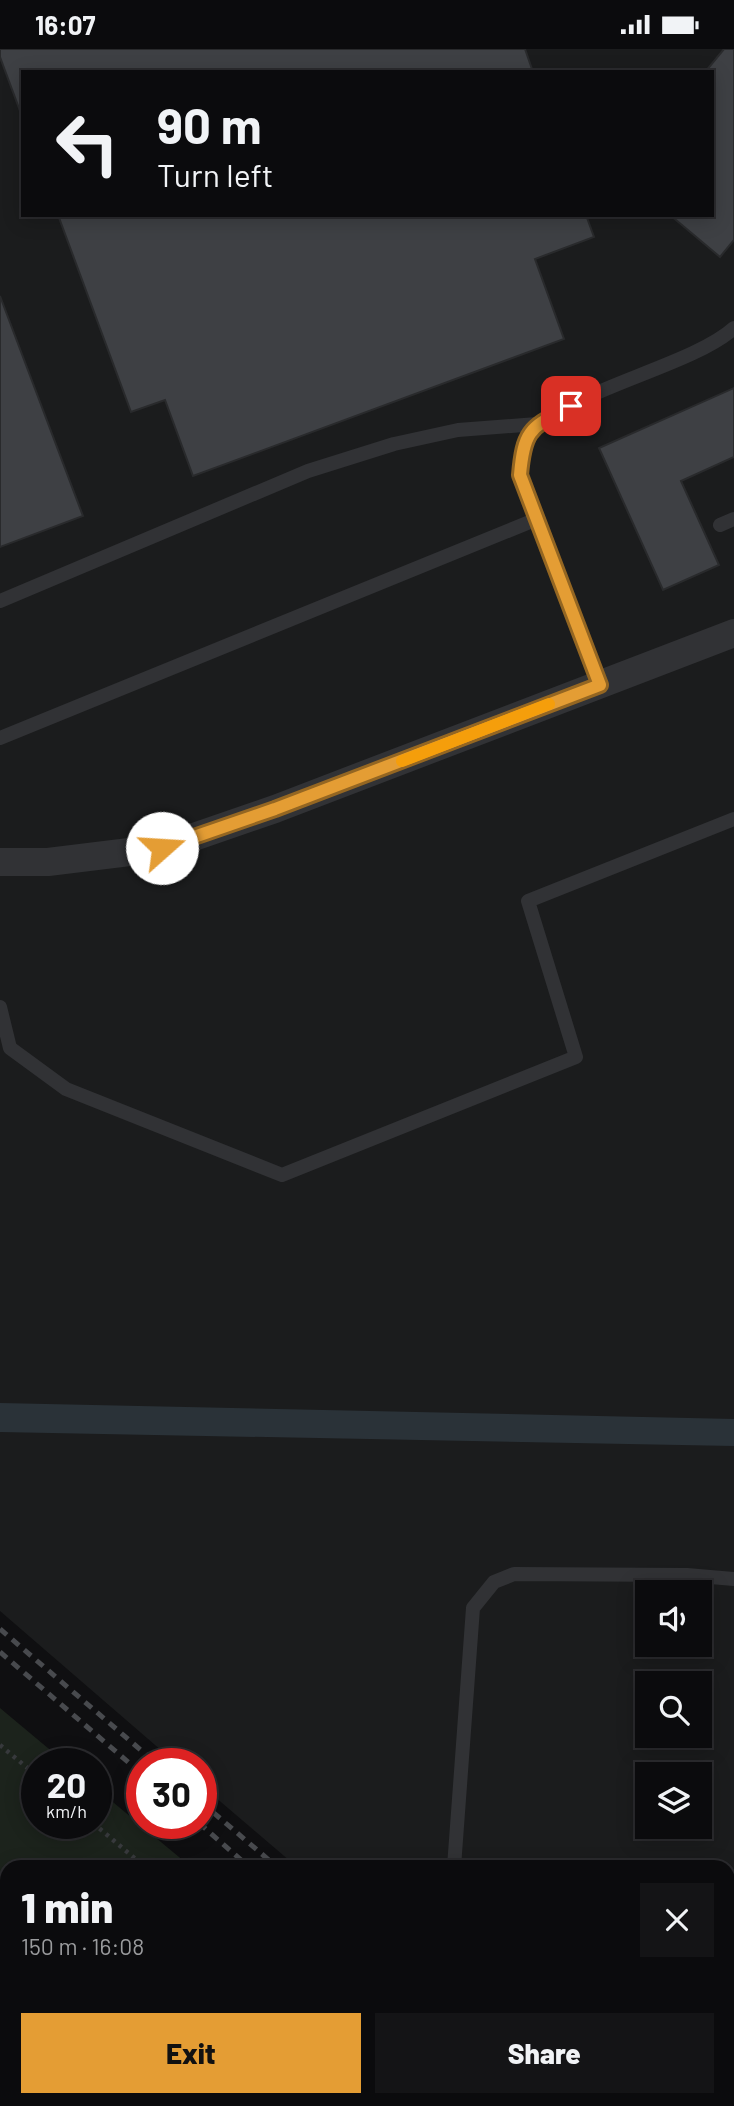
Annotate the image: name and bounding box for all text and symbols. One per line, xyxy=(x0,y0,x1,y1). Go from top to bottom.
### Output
text: 16:07 xyxy=(35,9,95,40)
text: 90 m xyxy=(157,95,262,154)
icon: left xyxy=(42,98,133,189)
text: Turn left xyxy=(157,155,274,193)
pin xyxy=(541,376,601,436)
icon: arrive xyxy=(552,387,590,425)
position arrow xyxy=(125,811,199,885)
map controls xyxy=(635,1580,712,1839)
button: sound xyxy=(635,1580,712,1657)
button: search xyxy=(635,1671,712,1748)
speed limit sign: 30 xyxy=(126,1748,217,1839)
button: layers xyxy=(635,1762,712,1839)
text: 20 xyxy=(47,1763,86,1805)
text: km/h xyxy=(46,1800,87,1822)
text: 1 min xyxy=(21,1881,113,1931)
button: close xyxy=(640,1883,714,1957)
text: 150 m · 16:08 xyxy=(21,1932,144,1960)
button: Exit xyxy=(21,2013,361,2093)
button: Share xyxy=(375,2013,714,2093)

